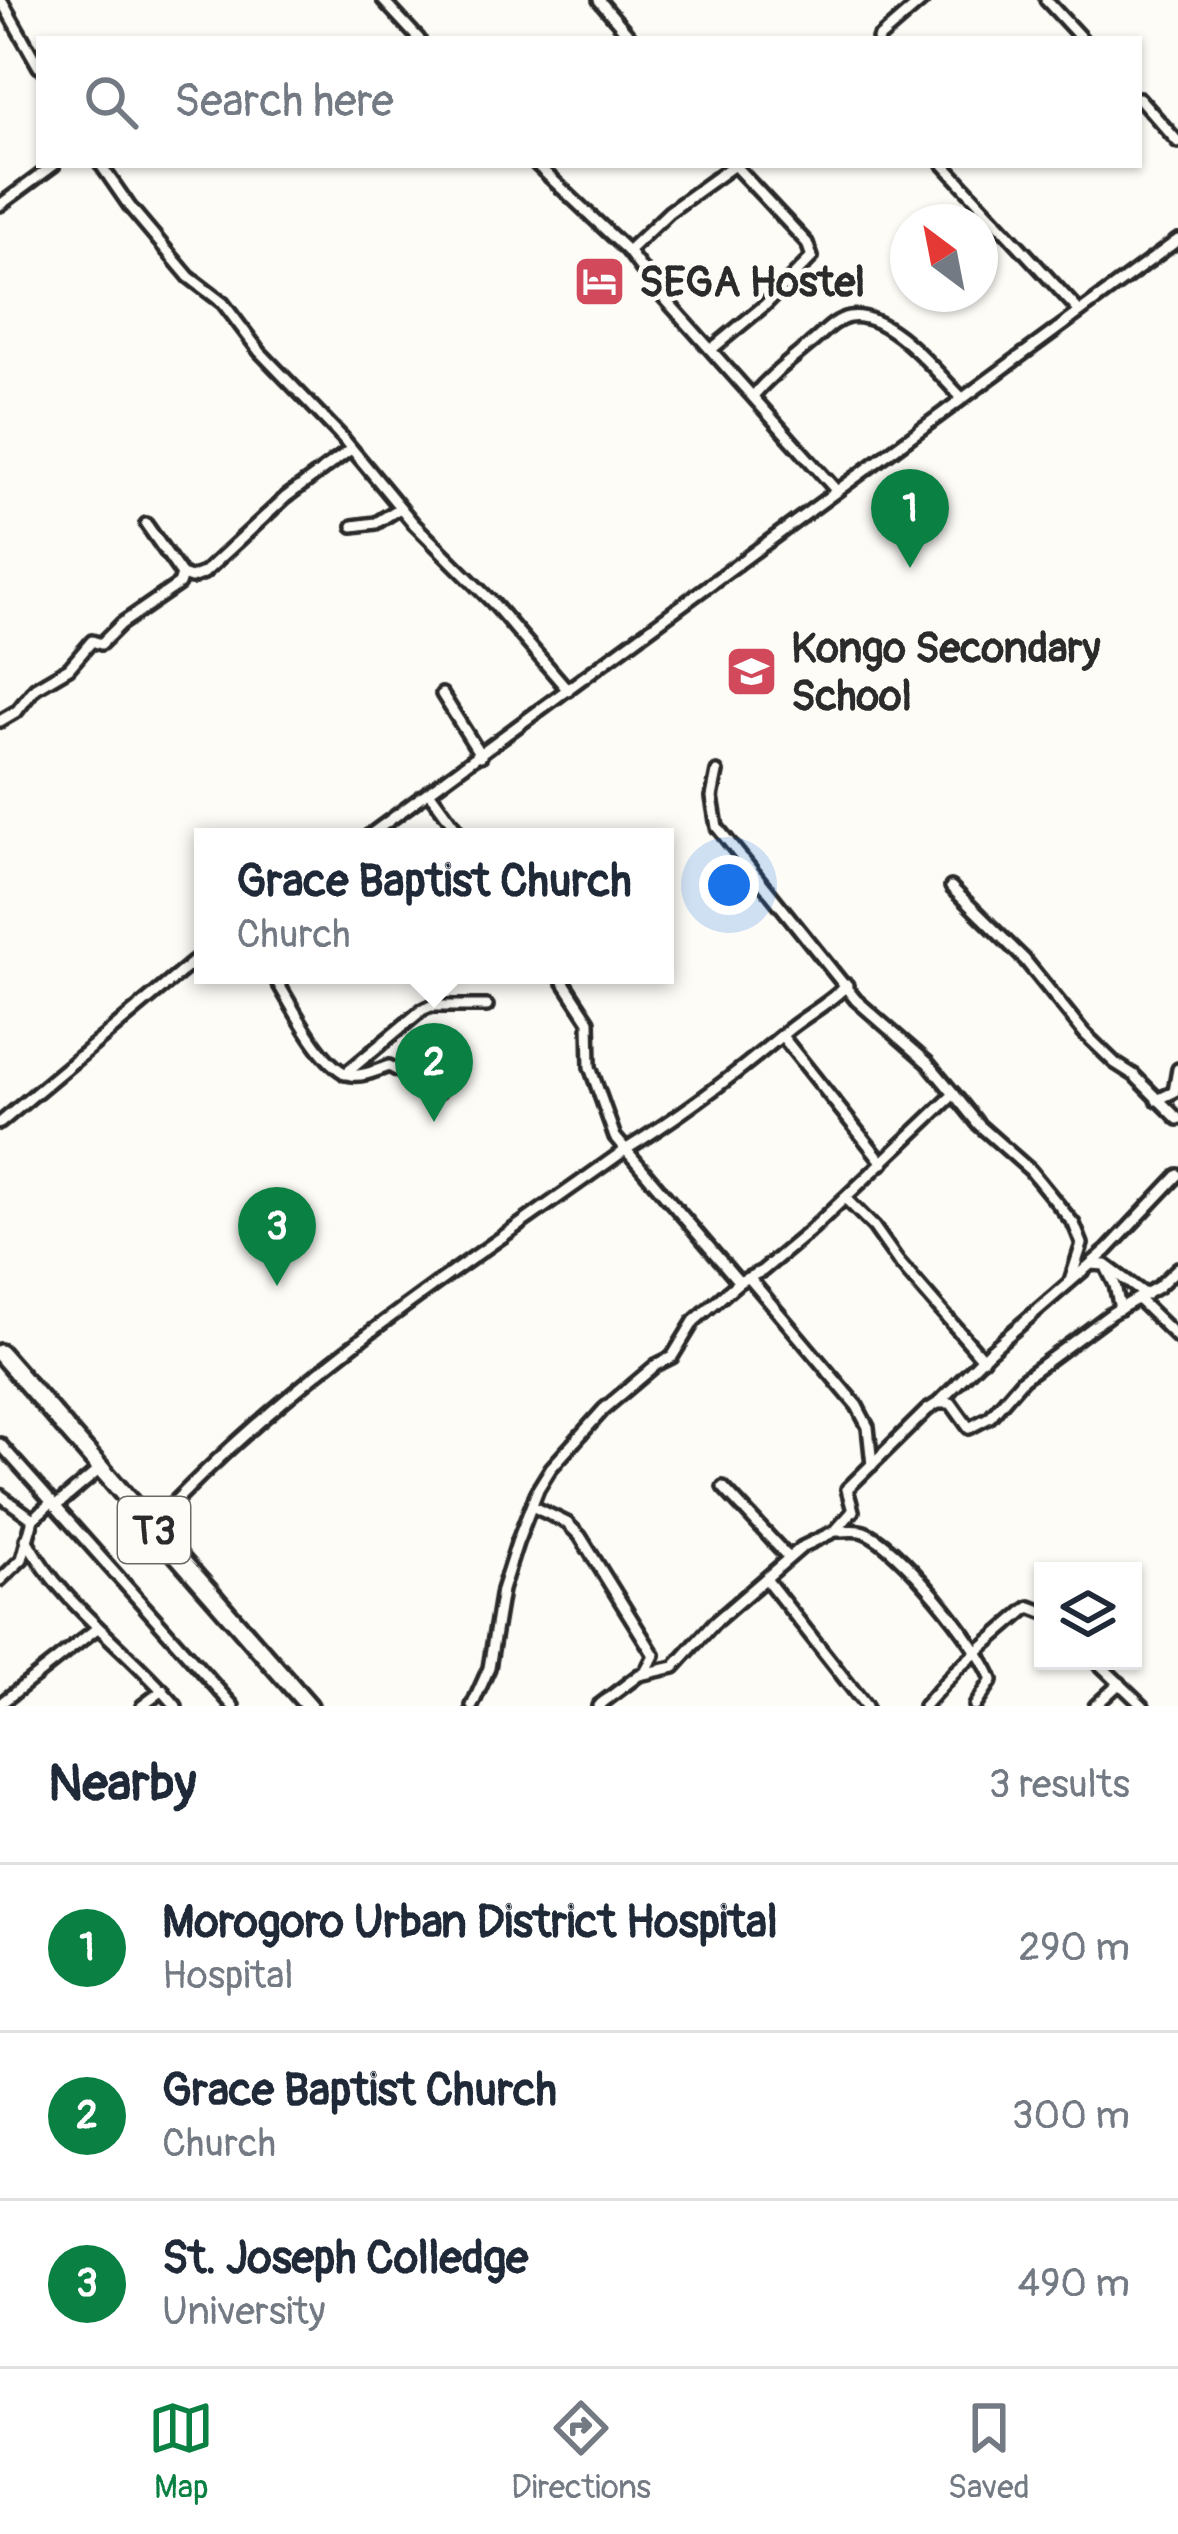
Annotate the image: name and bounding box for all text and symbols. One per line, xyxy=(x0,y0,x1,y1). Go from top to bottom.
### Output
search box xyxy=(36,36,1142,168)
icon: search xyxy=(78,69,144,135)
text: Search here xyxy=(174,74,394,130)
north arrow xyxy=(890,204,998,312)
hotel icon: SEGA Hostel xyxy=(572,253,628,309)
place label: SEGA Hostel xyxy=(639,257,865,309)
pin: 1 xyxy=(871,469,949,568)
place label: Kongo Secondary School xyxy=(791,623,1101,723)
school or university icon: Kongo Secondary School xyxy=(724,643,780,699)
popup xyxy=(194,828,674,984)
text: Grace Baptist Church xyxy=(237,854,631,910)
your location xyxy=(699,855,759,915)
text: Church xyxy=(237,910,351,959)
pin: 2 xyxy=(395,1023,473,1122)
pin: 3 xyxy=(238,1187,316,1286)
road number: T3 xyxy=(118,1497,190,1563)
map controls xyxy=(1034,1562,1142,1670)
button: layers xyxy=(1034,1562,1142,1670)
text: Nearby xyxy=(48,1752,196,1816)
text: 3 results xyxy=(989,1760,1130,1809)
text: Morogoro Urban District Hospital xyxy=(162,1895,778,1951)
text: 1 xyxy=(79,1923,95,1972)
text: 290 m xyxy=(1018,1923,1130,1972)
text: Hospital xyxy=(162,1951,294,2000)
text: Grace Baptist Church xyxy=(162,2063,557,2119)
text: 2 xyxy=(76,2091,98,2140)
text: 300 m xyxy=(1012,2091,1130,2140)
text: Church xyxy=(162,2119,276,2168)
text: St. Joseph Colledge xyxy=(162,2231,528,2287)
text: 3 xyxy=(76,2259,98,2308)
text: 490 m xyxy=(1018,2259,1130,2308)
text: University xyxy=(162,2287,325,2336)
tab: Map xyxy=(148,2395,214,2508)
tab: Directions xyxy=(511,2395,651,2508)
tab: Saved xyxy=(948,2395,1030,2508)

